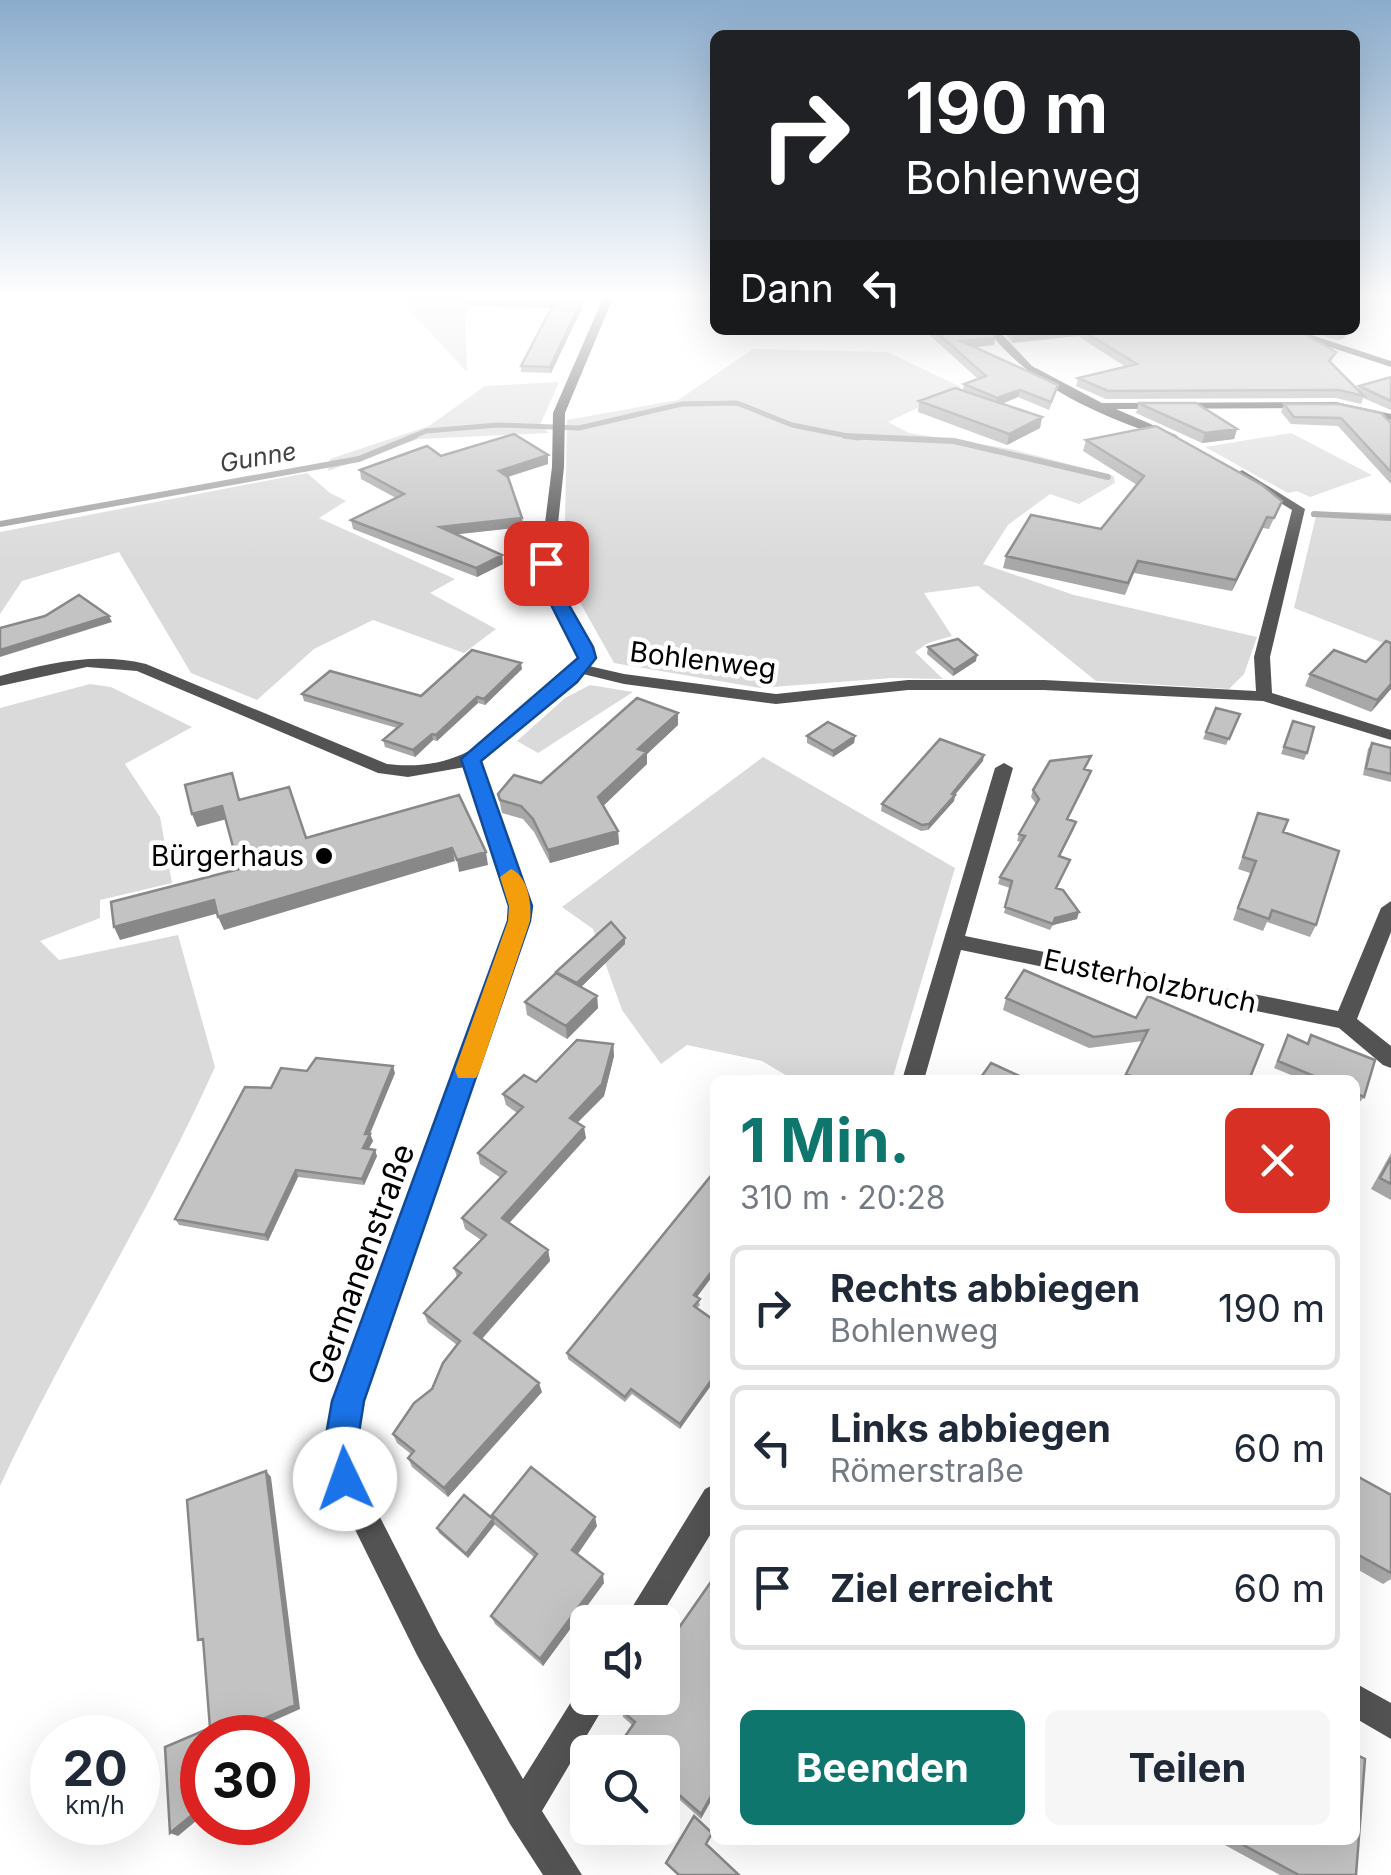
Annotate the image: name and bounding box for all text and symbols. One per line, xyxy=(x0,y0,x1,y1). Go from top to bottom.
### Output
text: 190 m xyxy=(905,65,1108,150)
icon: right xyxy=(740,70,870,200)
text: Bohlenweg xyxy=(905,150,1142,205)
icon: left xyxy=(854,260,909,315)
text: Dann xyxy=(740,265,834,311)
water label: Gunne xyxy=(217,436,299,478)
pin xyxy=(504,521,589,606)
icon: arrive xyxy=(519,536,574,591)
street label: Bohlenweg xyxy=(628,634,778,686)
place label: Bürgerhaus xyxy=(151,839,304,873)
marker: Bürgerhaus xyxy=(313,845,335,867)
street label: Eusterholzbruch xyxy=(1040,942,1260,1020)
text: 1 Min. xyxy=(740,1104,910,1176)
button: close xyxy=(1225,1108,1330,1213)
street label: Germanenstraße xyxy=(299,1138,423,1390)
text: 310 m · 20:28 xyxy=(740,1178,945,1217)
text: Rechts abbiegen xyxy=(830,1265,1140,1311)
icon: right xyxy=(745,1280,800,1335)
text: 190 m xyxy=(1218,1285,1325,1331)
text: Bohlenweg xyxy=(830,1311,998,1350)
text: Links abbiegen xyxy=(830,1405,1111,1451)
icon: left xyxy=(745,1420,800,1475)
text: 60 m xyxy=(1233,1425,1325,1471)
position arrow xyxy=(293,1427,397,1531)
text: Römerstraße xyxy=(830,1451,1024,1490)
icon: arrive xyxy=(745,1560,800,1615)
text: Ziel erreicht xyxy=(830,1565,1053,1611)
text: 60 m xyxy=(1233,1565,1325,1611)
map controls xyxy=(570,1605,680,1845)
button: sound xyxy=(570,1605,680,1715)
button: Beenden xyxy=(740,1710,1025,1825)
button: Teilen xyxy=(1045,1710,1330,1825)
speed limit sign: 30 xyxy=(180,1715,310,1845)
button: search xyxy=(570,1735,680,1845)
text: 20 xyxy=(62,1738,128,1798)
text: km/h xyxy=(65,1790,125,1820)

